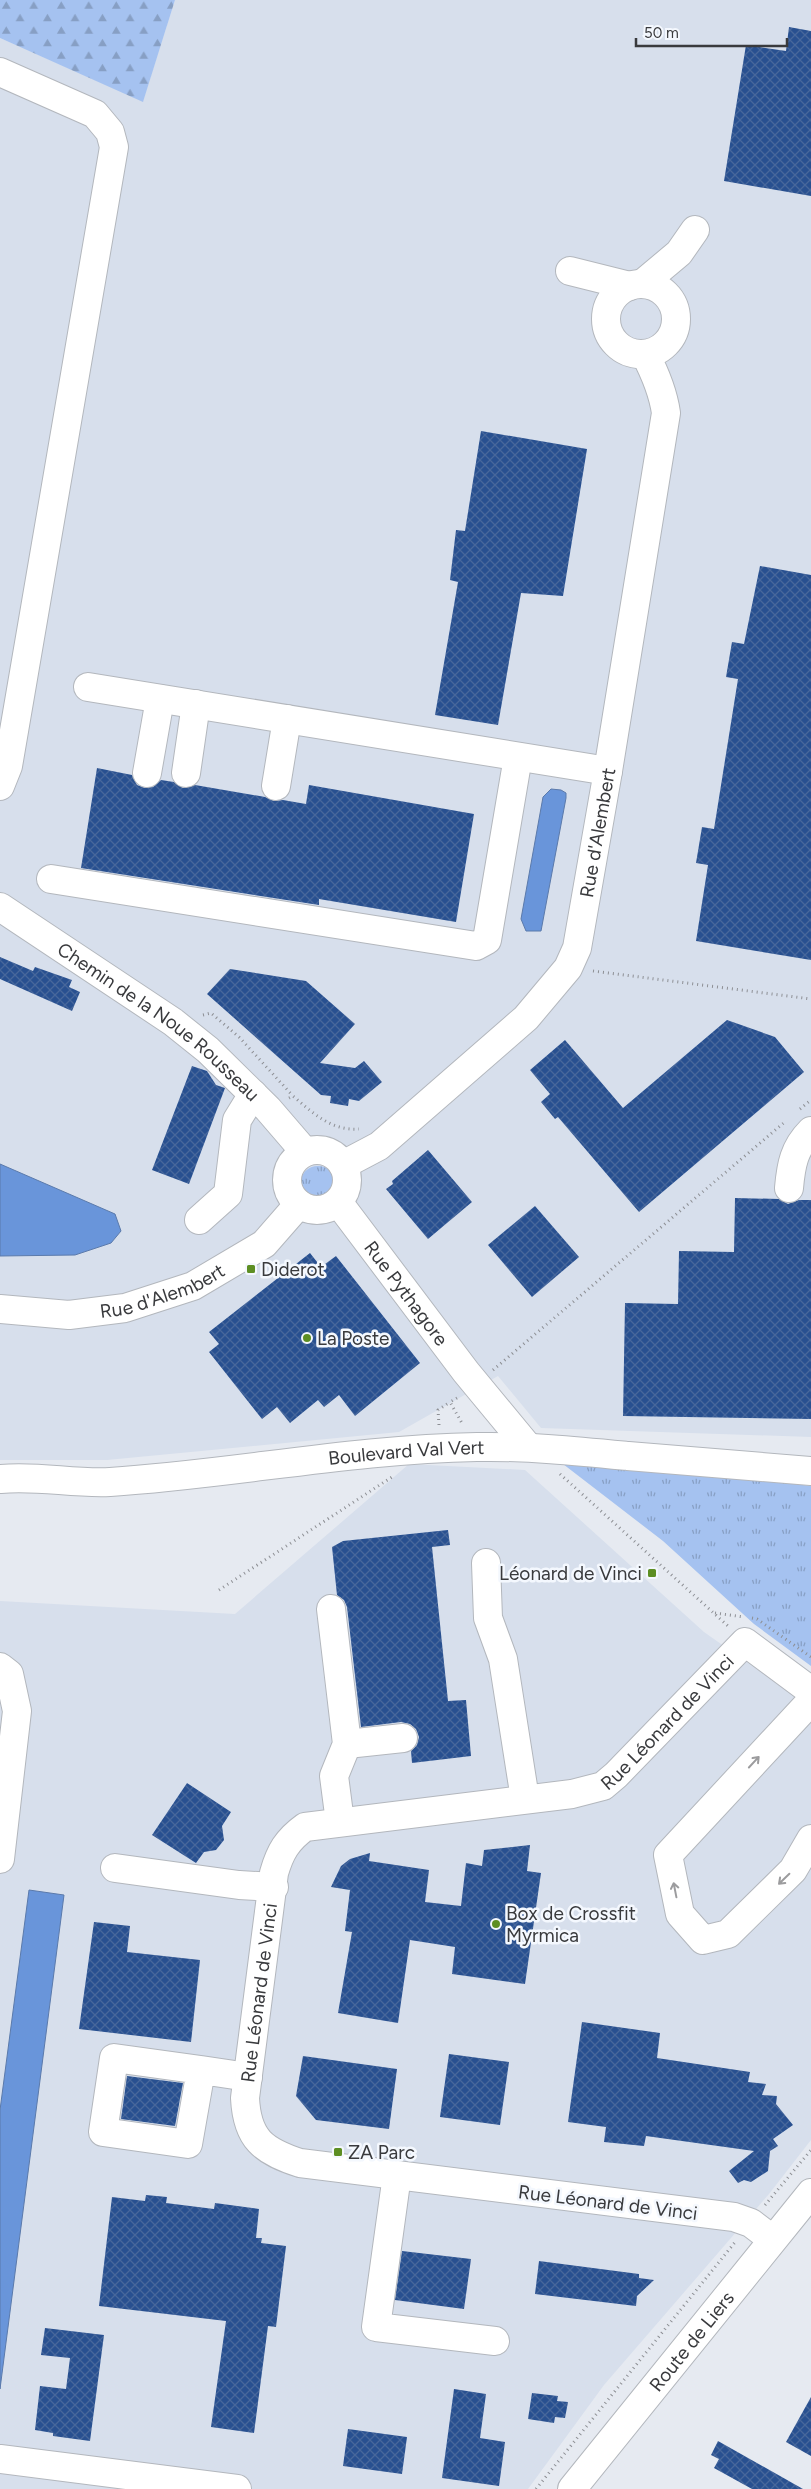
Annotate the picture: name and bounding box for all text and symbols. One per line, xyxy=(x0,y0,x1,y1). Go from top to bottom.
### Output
scale bar xyxy=(636,15,787,47)
text: 50 m xyxy=(644,24,679,42)
street label: Rue d'Alembert xyxy=(575,766,620,899)
street label: Chemin de la Noue Rousseau xyxy=(53,937,264,1106)
street label: Rue Pythagore xyxy=(359,1236,453,1350)
place label: Diderot xyxy=(261,1258,325,1281)
street label: Rue d'Alembert xyxy=(98,1259,229,1323)
marker: Diderot xyxy=(245,1263,257,1275)
place label: La Poste xyxy=(317,1327,389,1350)
marker: La Poste xyxy=(301,1332,313,1344)
street label: Boulevard Val Vert xyxy=(327,1436,485,1470)
place label: Léonard de Vinci xyxy=(499,1562,642,1585)
marker: Léonard de Vinci xyxy=(646,1567,658,1579)
street label: Rue Léonard de Vinci xyxy=(596,1650,739,1795)
one-way arrow xyxy=(748,1756,760,1769)
one-way arrow xyxy=(778,1873,790,1885)
one-way arrow xyxy=(670,1883,680,1899)
street label: Rue Léonard de Vinci xyxy=(236,1902,282,2084)
place label: Box de Crossfit Myrmica xyxy=(506,1902,636,1947)
marker: Box de Crossfit Myrmica xyxy=(490,1918,502,1930)
place label: ZA Parc xyxy=(348,2141,415,2164)
marker: ZA Parc xyxy=(332,2146,344,2158)
street label: Rue Léonard de Vinci xyxy=(517,2180,699,2225)
street label: Route de Liers xyxy=(644,2287,739,2396)

